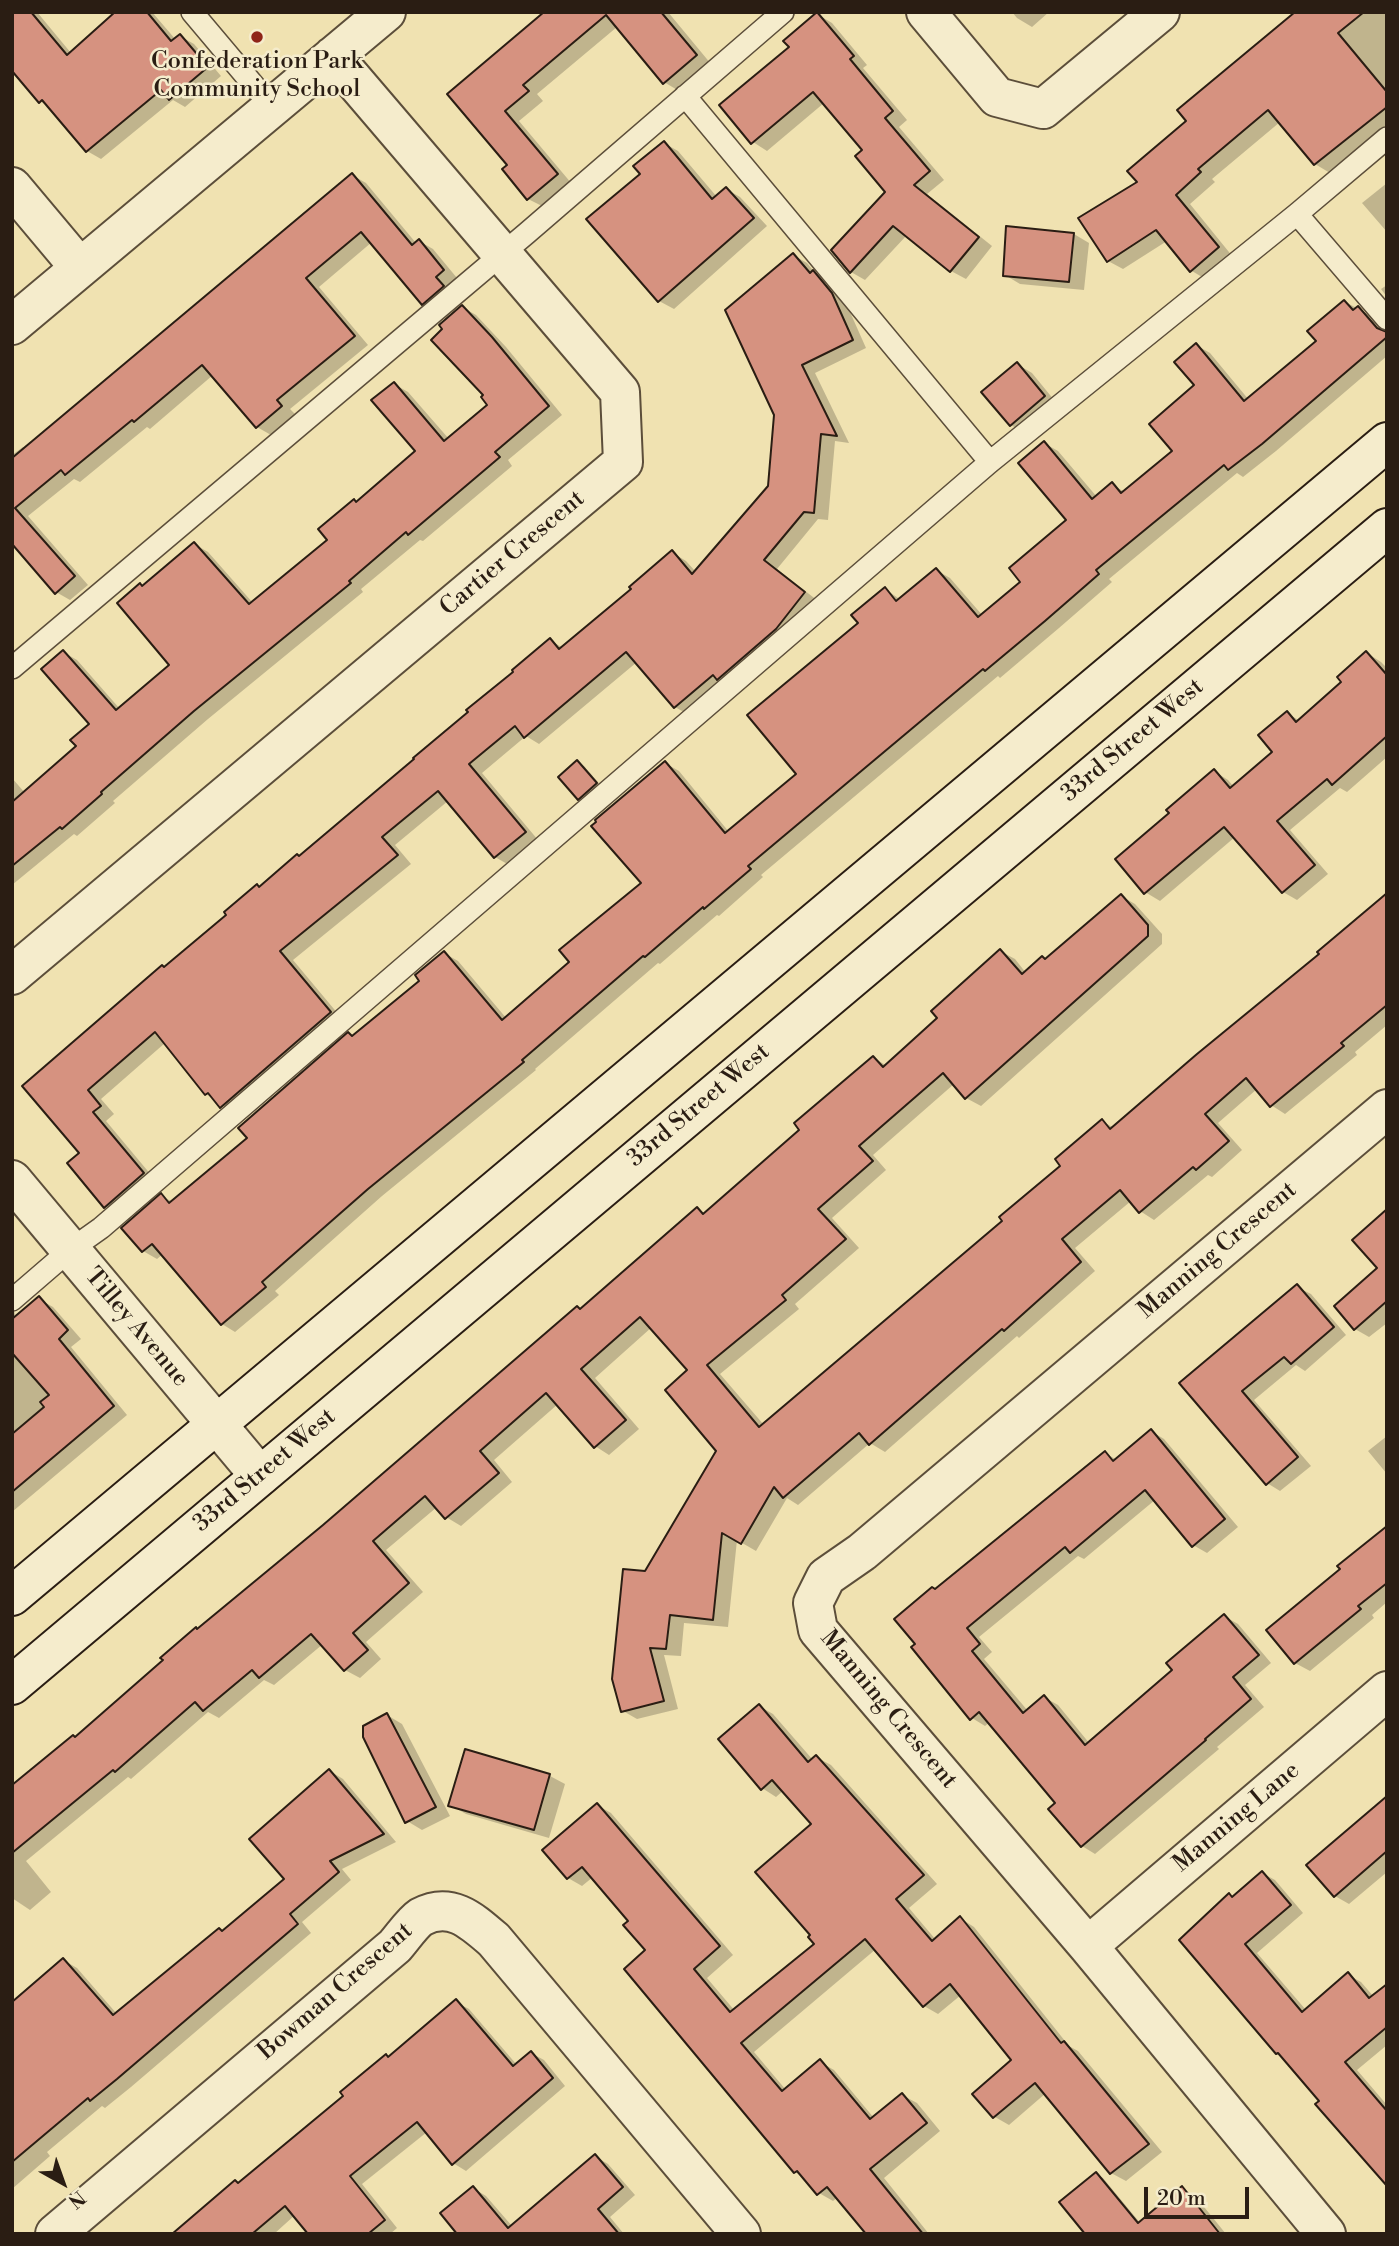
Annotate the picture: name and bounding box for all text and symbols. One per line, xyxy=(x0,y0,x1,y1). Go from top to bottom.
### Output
marker: Confederation Park Community School xyxy=(249,29,265,45)
place label: Confederation Park Community School xyxy=(151,48,363,104)
street label: Cartier Crescent xyxy=(435,485,591,623)
street label: 33rd Street West xyxy=(1056,673,1210,809)
street label: 33rd Street West xyxy=(622,1038,776,1174)
street label: Manning Crescent xyxy=(1133,1176,1303,1326)
street label: Tilley Avenue xyxy=(78,1263,194,1393)
street label: 33rd Street West xyxy=(188,1403,342,1539)
street label: Manning Crescent xyxy=(813,1625,963,1795)
street label: Manning Lane xyxy=(1168,1757,1306,1879)
street label: Bowman Crescent xyxy=(253,1917,419,2067)
north arrow xyxy=(28,2148,98,2218)
scale bar xyxy=(1147,2172,1252,2216)
text: N xyxy=(63,2185,90,2213)
text: 20 m xyxy=(1157,2186,1206,2212)

